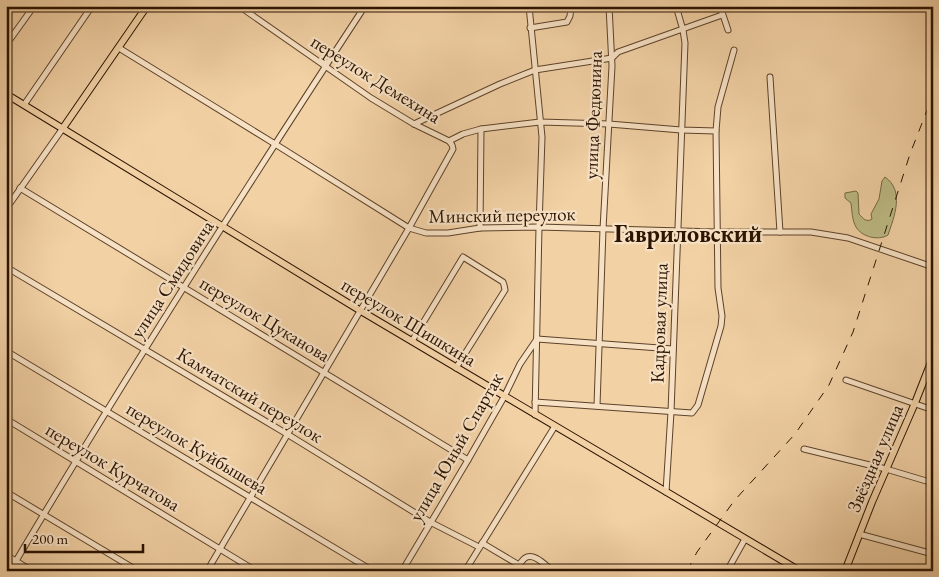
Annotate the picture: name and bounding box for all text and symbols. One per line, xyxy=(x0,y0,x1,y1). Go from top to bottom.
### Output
street label: переулок Демехина xyxy=(306,29,446,129)
street label: улица Федюнина xyxy=(578,50,608,180)
street label: Минский переулок xyxy=(428,201,576,229)
street label: улица Смидовича xyxy=(125,215,220,343)
district label: Гавриловский xyxy=(614,218,762,249)
street label: Кадровая улица xyxy=(644,262,674,384)
street label: переулок Цуканова xyxy=(195,270,335,368)
street label: переулок Шишкина xyxy=(337,272,481,372)
street label: Камчатский переулок xyxy=(172,342,328,448)
street label: улица Юный Спартак xyxy=(403,368,509,526)
street label: переулок Куйбышева xyxy=(122,396,273,500)
street label: Звёздная улица xyxy=(841,400,909,516)
street label: переулок Курчатова xyxy=(41,417,185,517)
scale bar xyxy=(25,522,142,554)
text: 200 m xyxy=(32,529,69,548)

